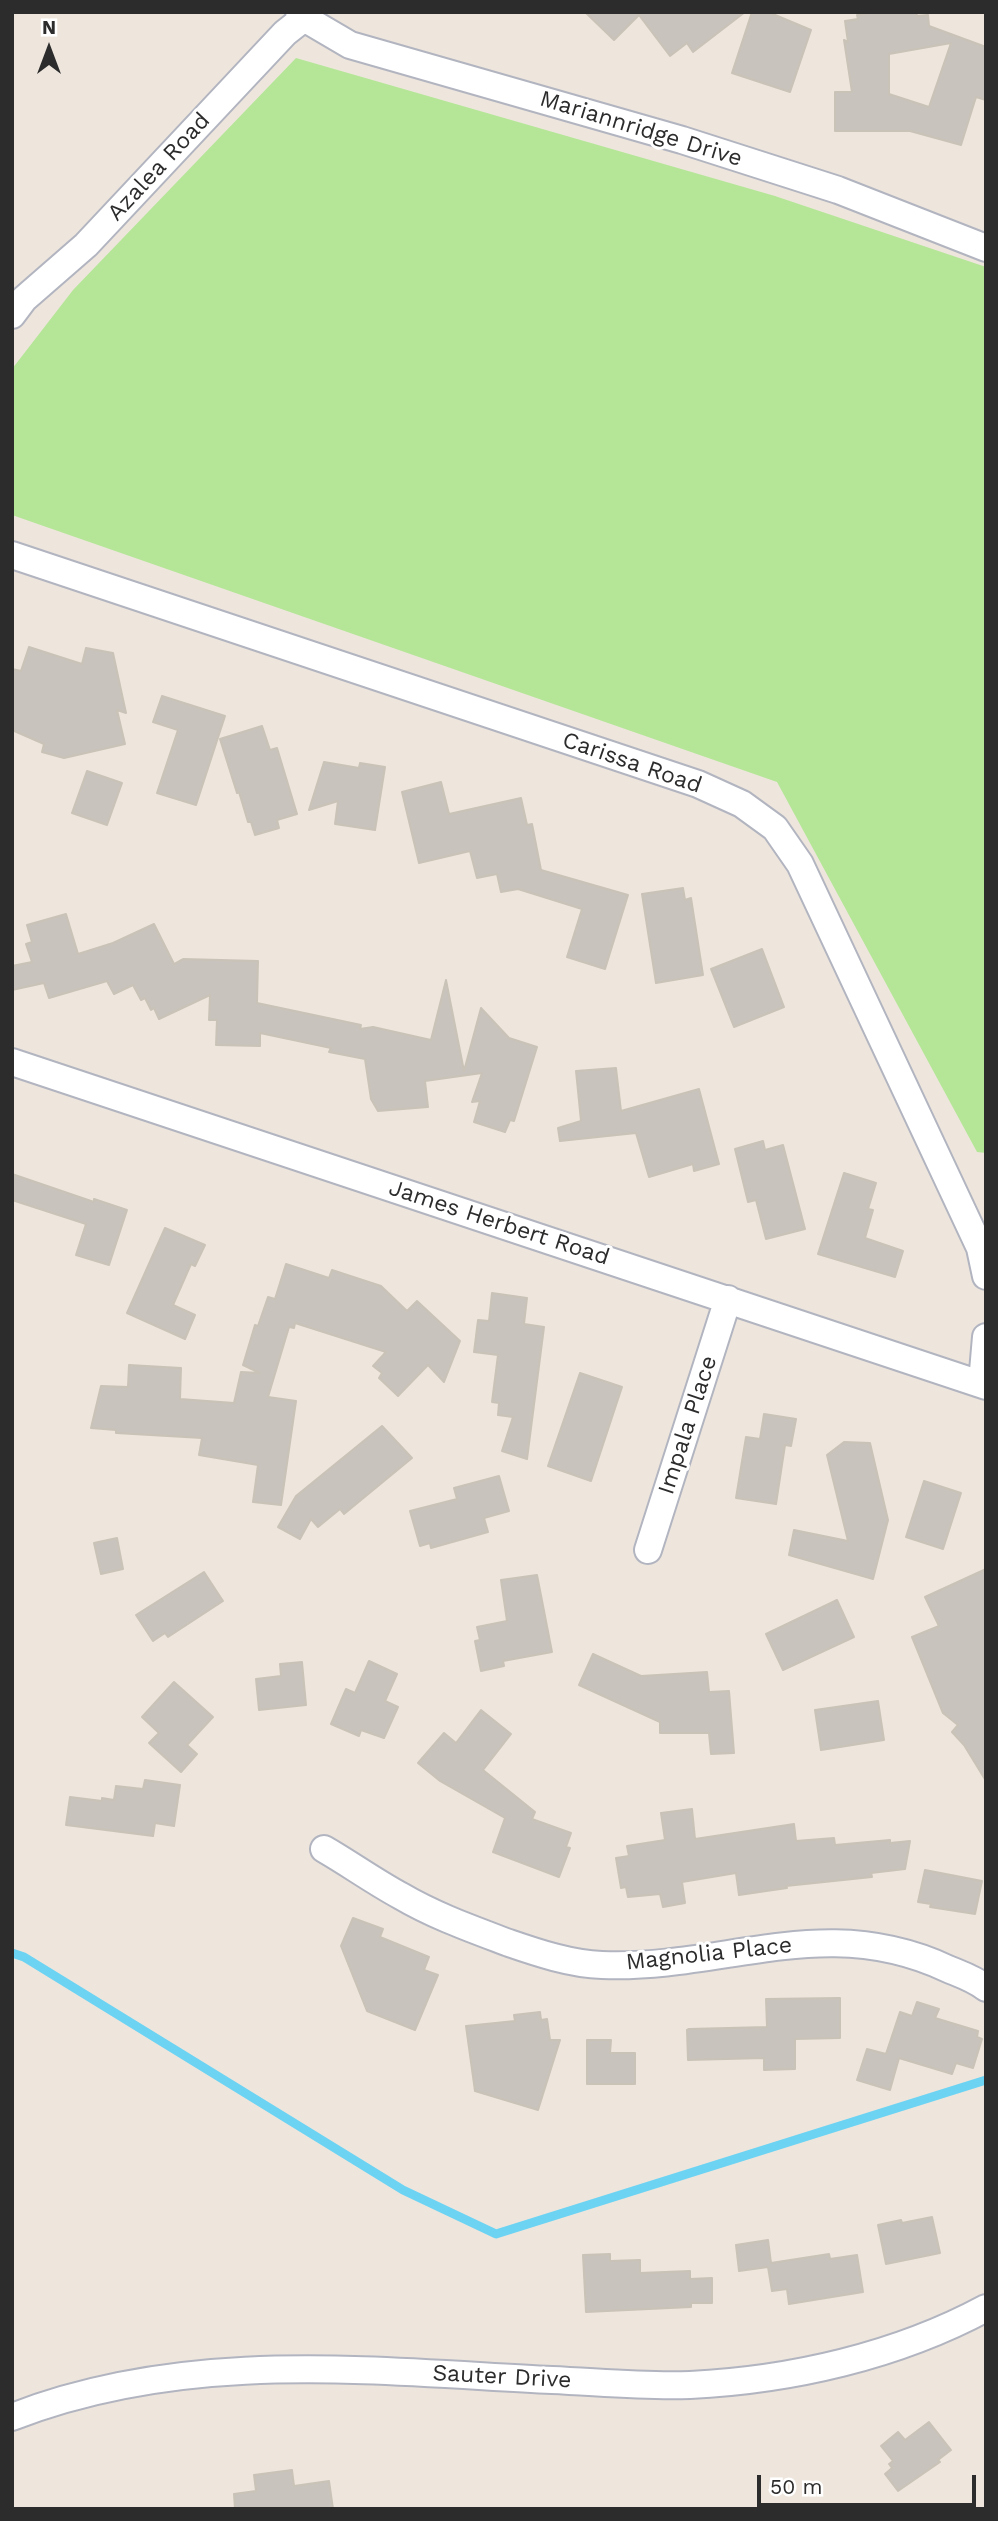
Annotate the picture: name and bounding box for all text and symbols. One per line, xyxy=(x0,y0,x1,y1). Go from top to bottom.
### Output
north arrow xyxy=(14,14,84,84)
text: N xyxy=(42,16,56,39)
street label: Mariannridge Drive xyxy=(537,85,745,173)
street label: Azalea Road xyxy=(102,107,216,227)
street label: Carissa Road xyxy=(559,726,705,800)
street label: James Herbert Road xyxy=(385,1174,613,1272)
street label: Impala Place xyxy=(653,1352,723,1498)
street label: Magnolia Place xyxy=(624,1932,794,1976)
street label: Sauter Drive xyxy=(432,2360,572,2394)
scale bar xyxy=(760,2462,979,2506)
text: 50 m xyxy=(770,2474,822,2499)

